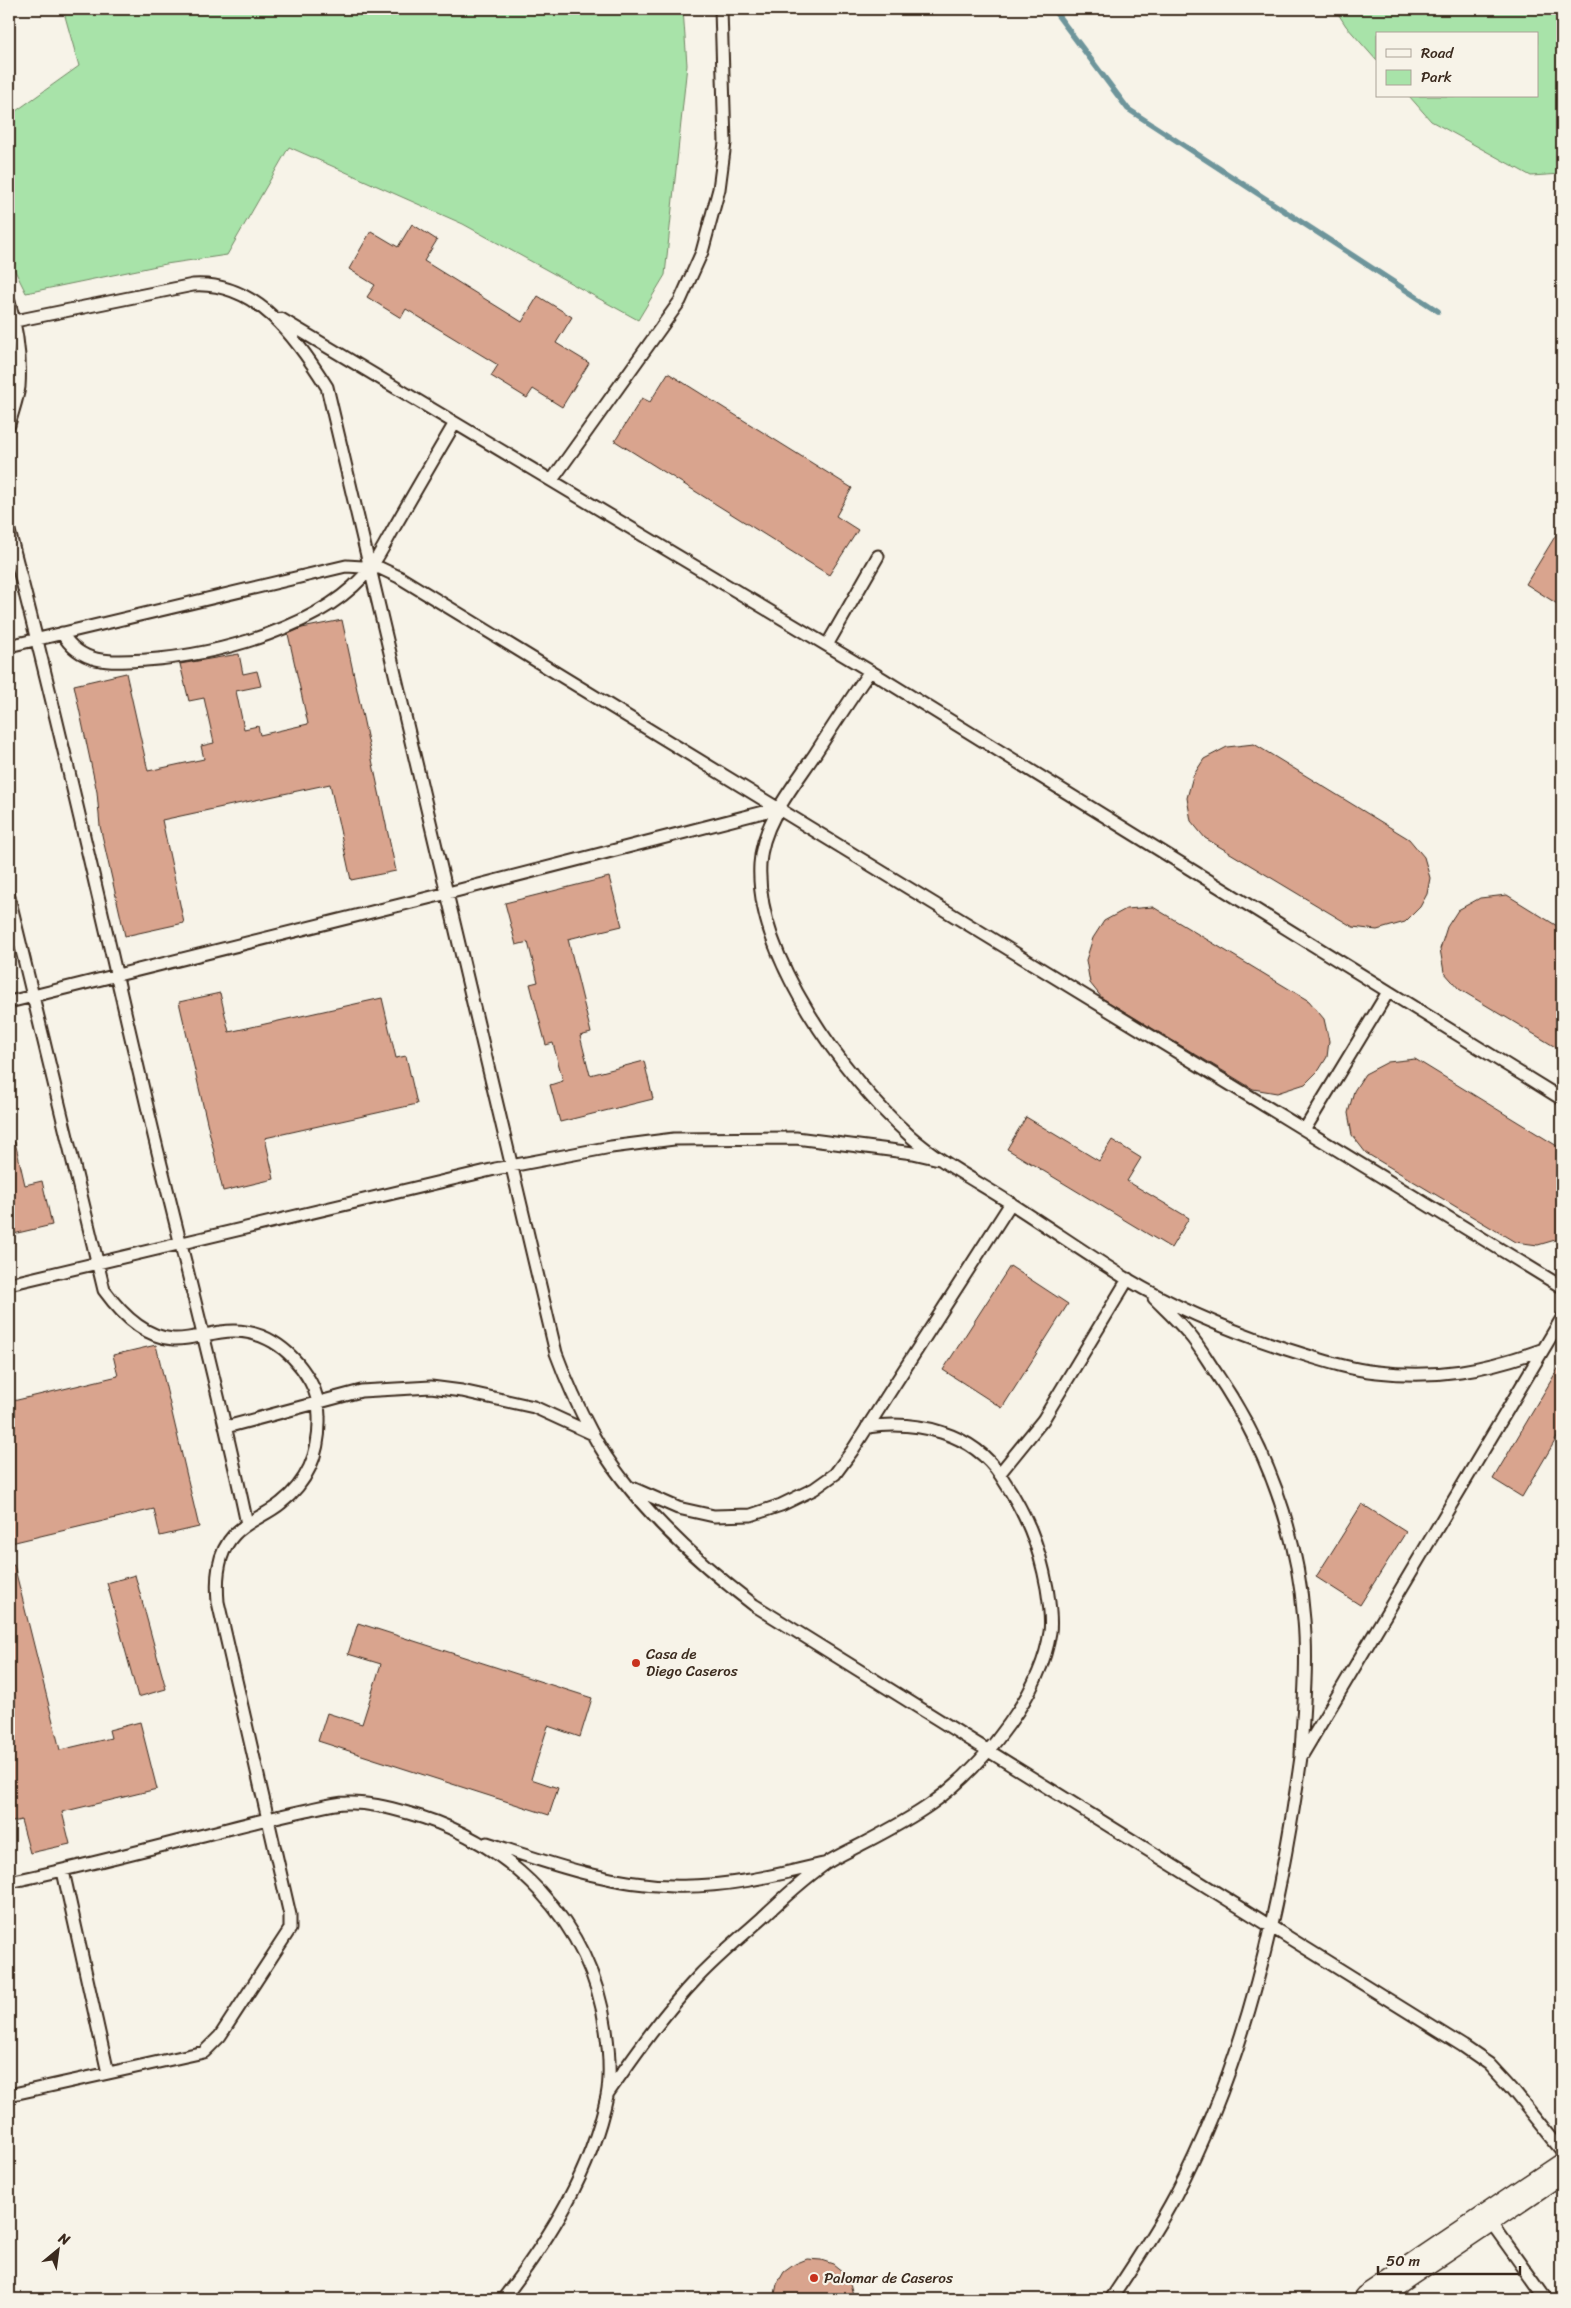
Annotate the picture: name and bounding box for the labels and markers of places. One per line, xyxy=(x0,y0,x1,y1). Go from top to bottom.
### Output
place label: Casa de Diego Caseros xyxy=(646,1641,738,1684)
marker: Casa de Diego Caseros xyxy=(630,1657,642,1669)
place label: Palomar de Caseros xyxy=(824,2265,953,2291)
marker: Palomar de Caseros xyxy=(808,2272,820,2284)

